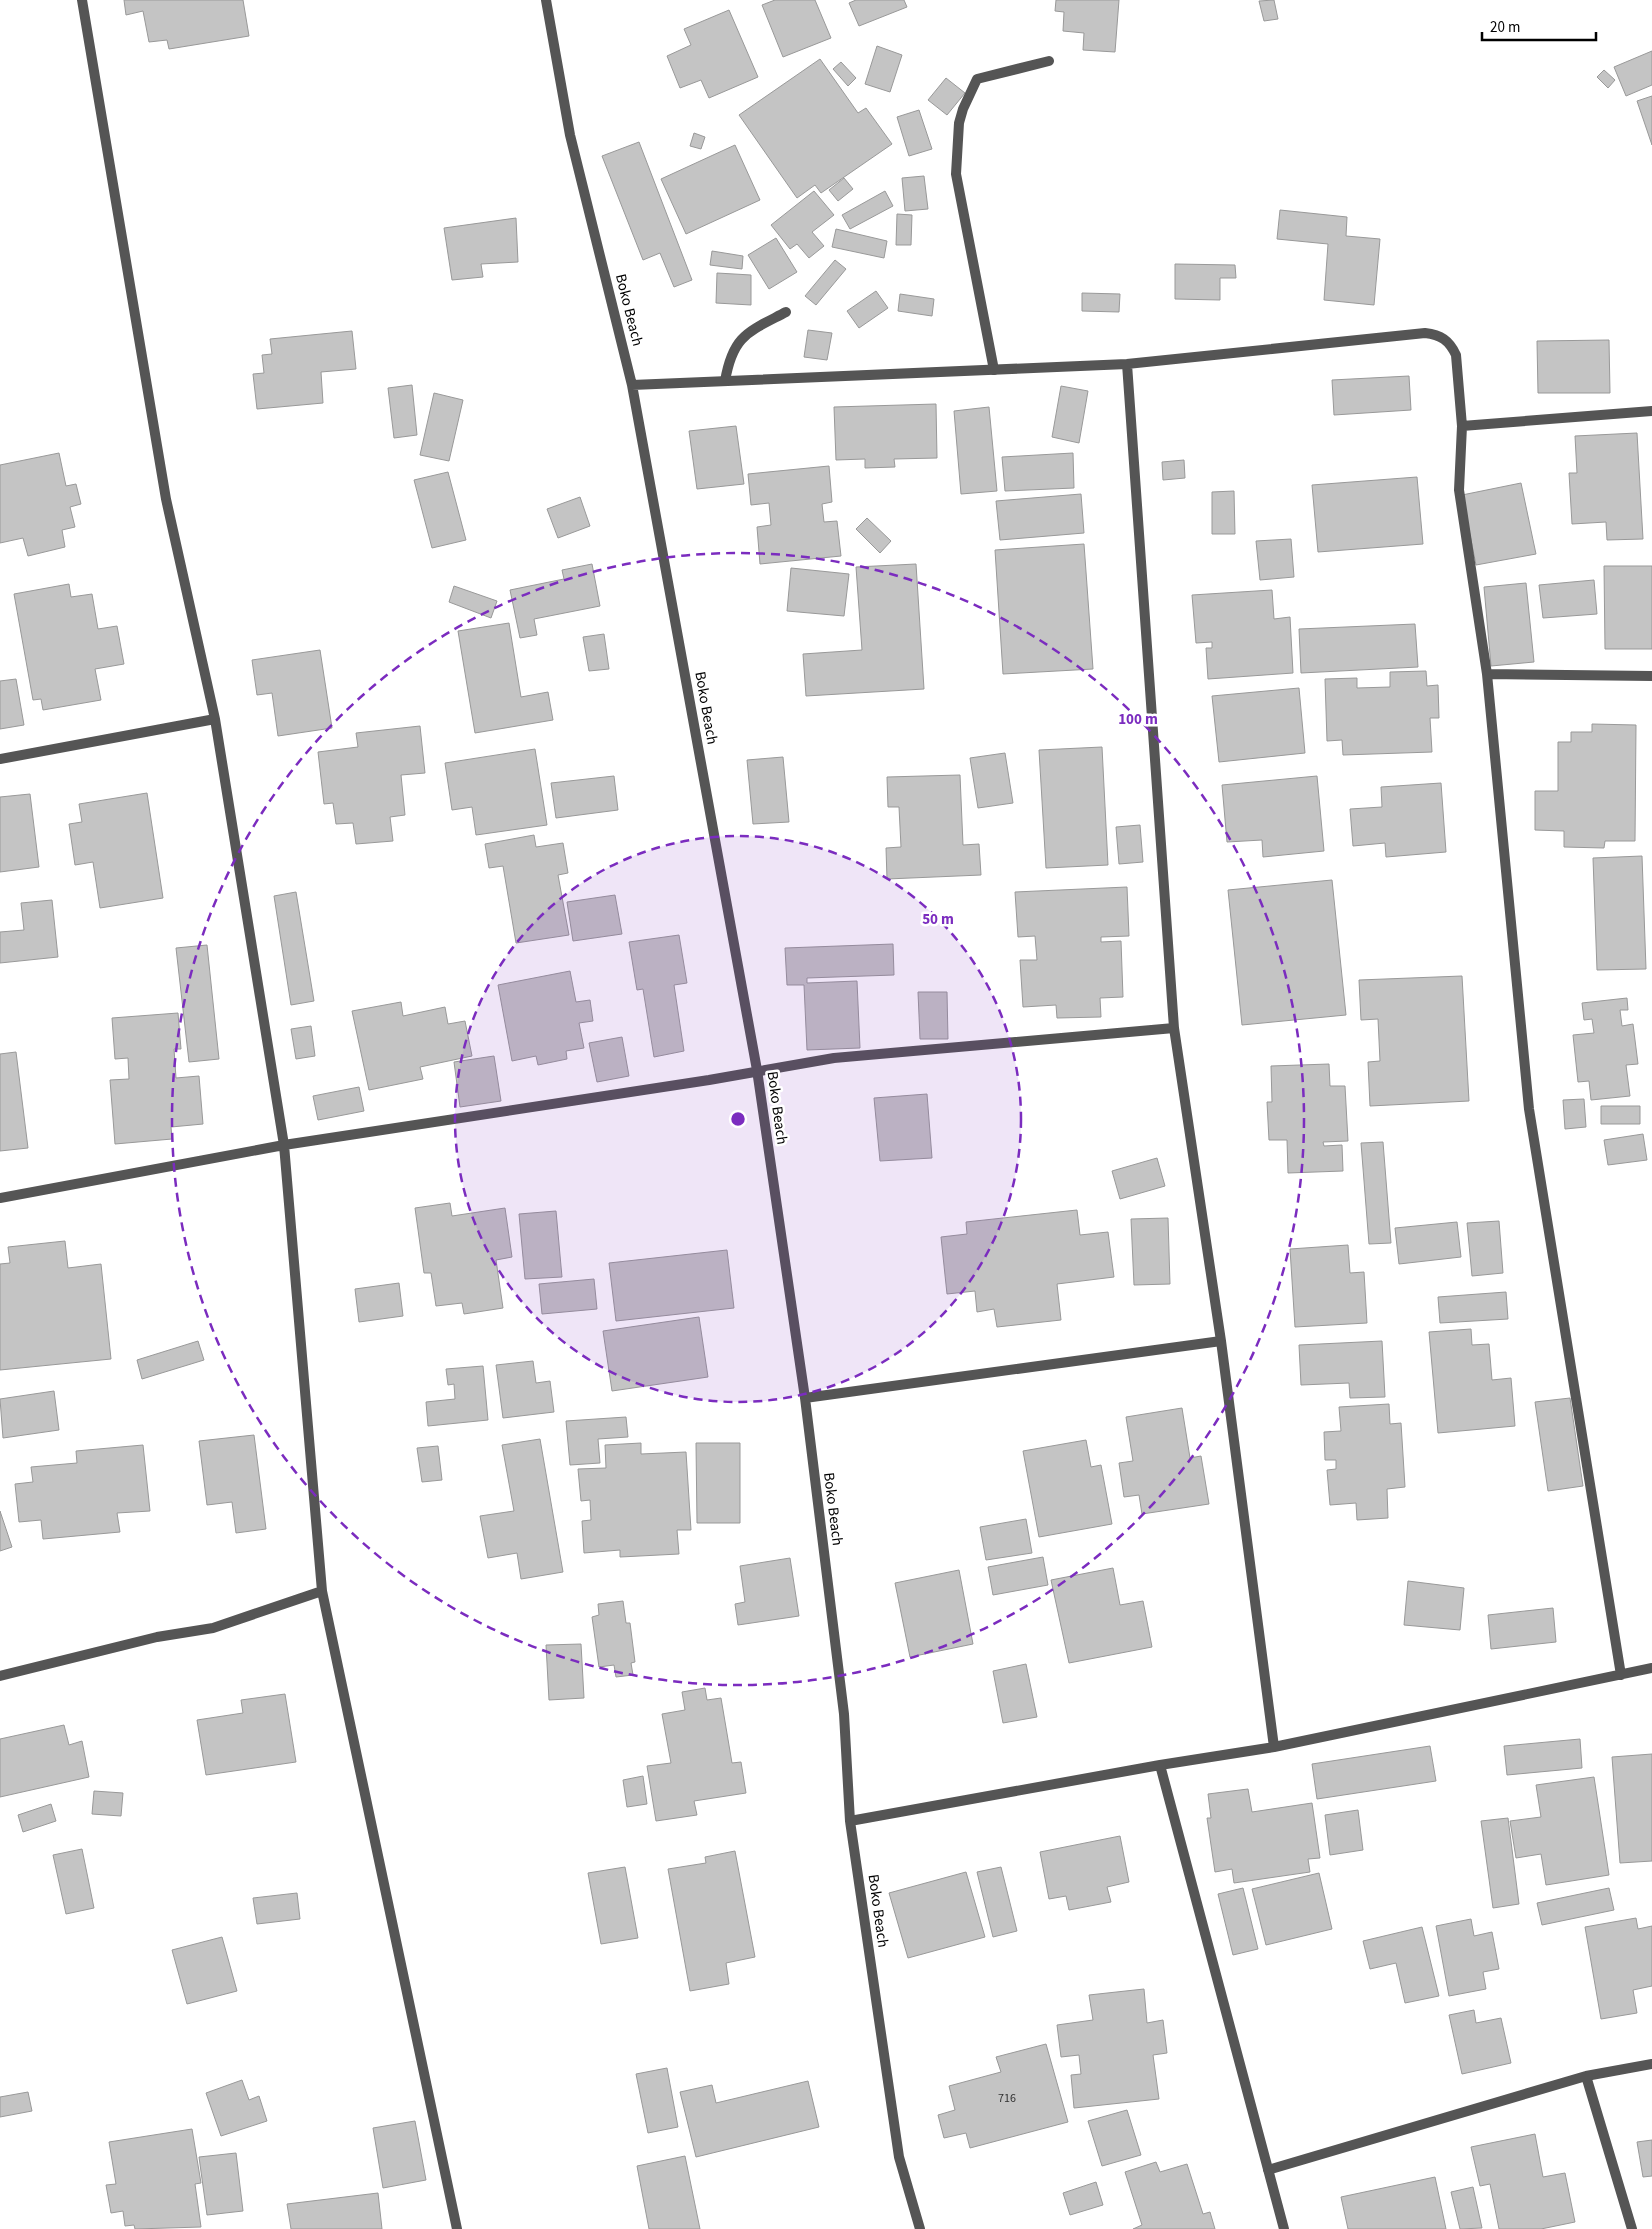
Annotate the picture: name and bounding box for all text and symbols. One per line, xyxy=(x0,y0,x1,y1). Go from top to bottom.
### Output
scale bar xyxy=(1482,10,1596,42)
text: 20 m xyxy=(1490,17,1520,38)
street label: Boko Beach xyxy=(610,272,648,348)
street label: Boko Beach xyxy=(689,670,723,746)
text: 100 m xyxy=(1118,709,1158,730)
text: 50 m xyxy=(922,909,954,930)
street label: Boko Beach xyxy=(761,1070,793,1146)
centre of rings xyxy=(729,1110,747,1128)
street label: Boko Beach xyxy=(818,1471,848,1547)
street label: Boko Beach xyxy=(862,1873,894,1949)
house number: 716 xyxy=(998,2090,1016,2107)

